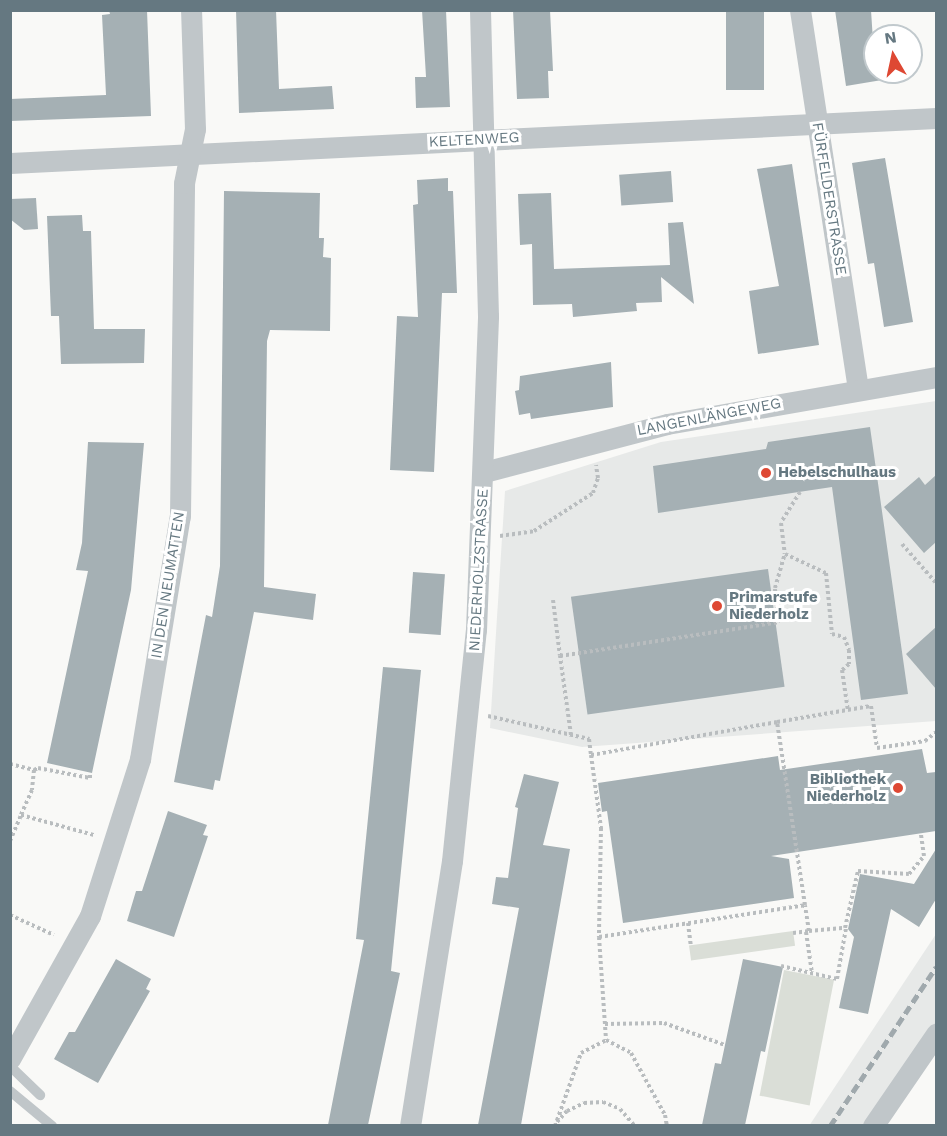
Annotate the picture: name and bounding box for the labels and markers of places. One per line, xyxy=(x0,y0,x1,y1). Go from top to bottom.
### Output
place label: Hebelschulhaus xyxy=(778,464,896,482)
marker: Hebelschulhaus xyxy=(759,466,773,480)
place label: Primarstufe Niederholz xyxy=(729,588,818,623)
marker: Primarstufe Niederholz xyxy=(710,599,724,613)
place label: Bibliothek Niederholz xyxy=(806,770,886,805)
marker: Bibliothek Niederholz xyxy=(891,781,905,795)

